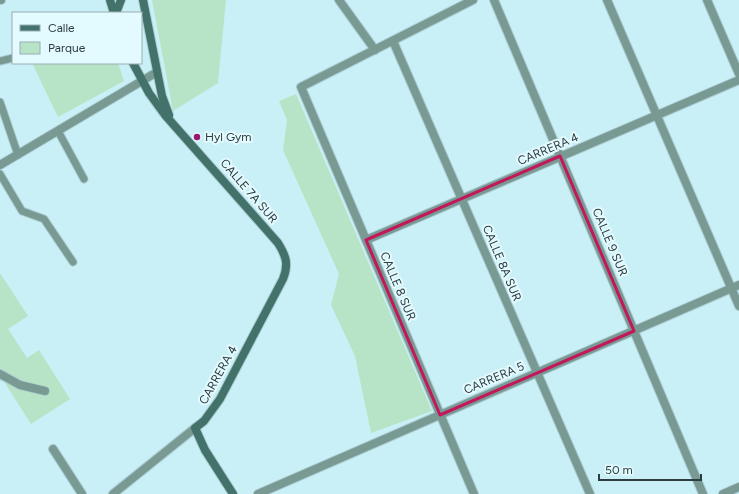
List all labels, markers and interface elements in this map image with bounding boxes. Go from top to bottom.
legend [12,12,142,64]
text: Calle [48,21,75,35]
text: Parque [48,41,86,55]
place label: Hyl Gym [205,130,252,144]
street label: CARRERA 4 [515,130,581,168]
marker: Hyl Gym [192,132,202,142]
street label: CALLE 7A SUR [217,156,281,226]
street label: CALLE 9 SUR [589,206,631,278]
street label: CALLE 8A SUR [480,223,524,303]
street label: CALLE 8 SUR [377,250,419,322]
street label: CARRERA 4 [196,343,240,407]
street label: CARRERA 5 [462,359,526,397]
scale bar [599,456,701,482]
text: 50 m [605,463,633,477]

